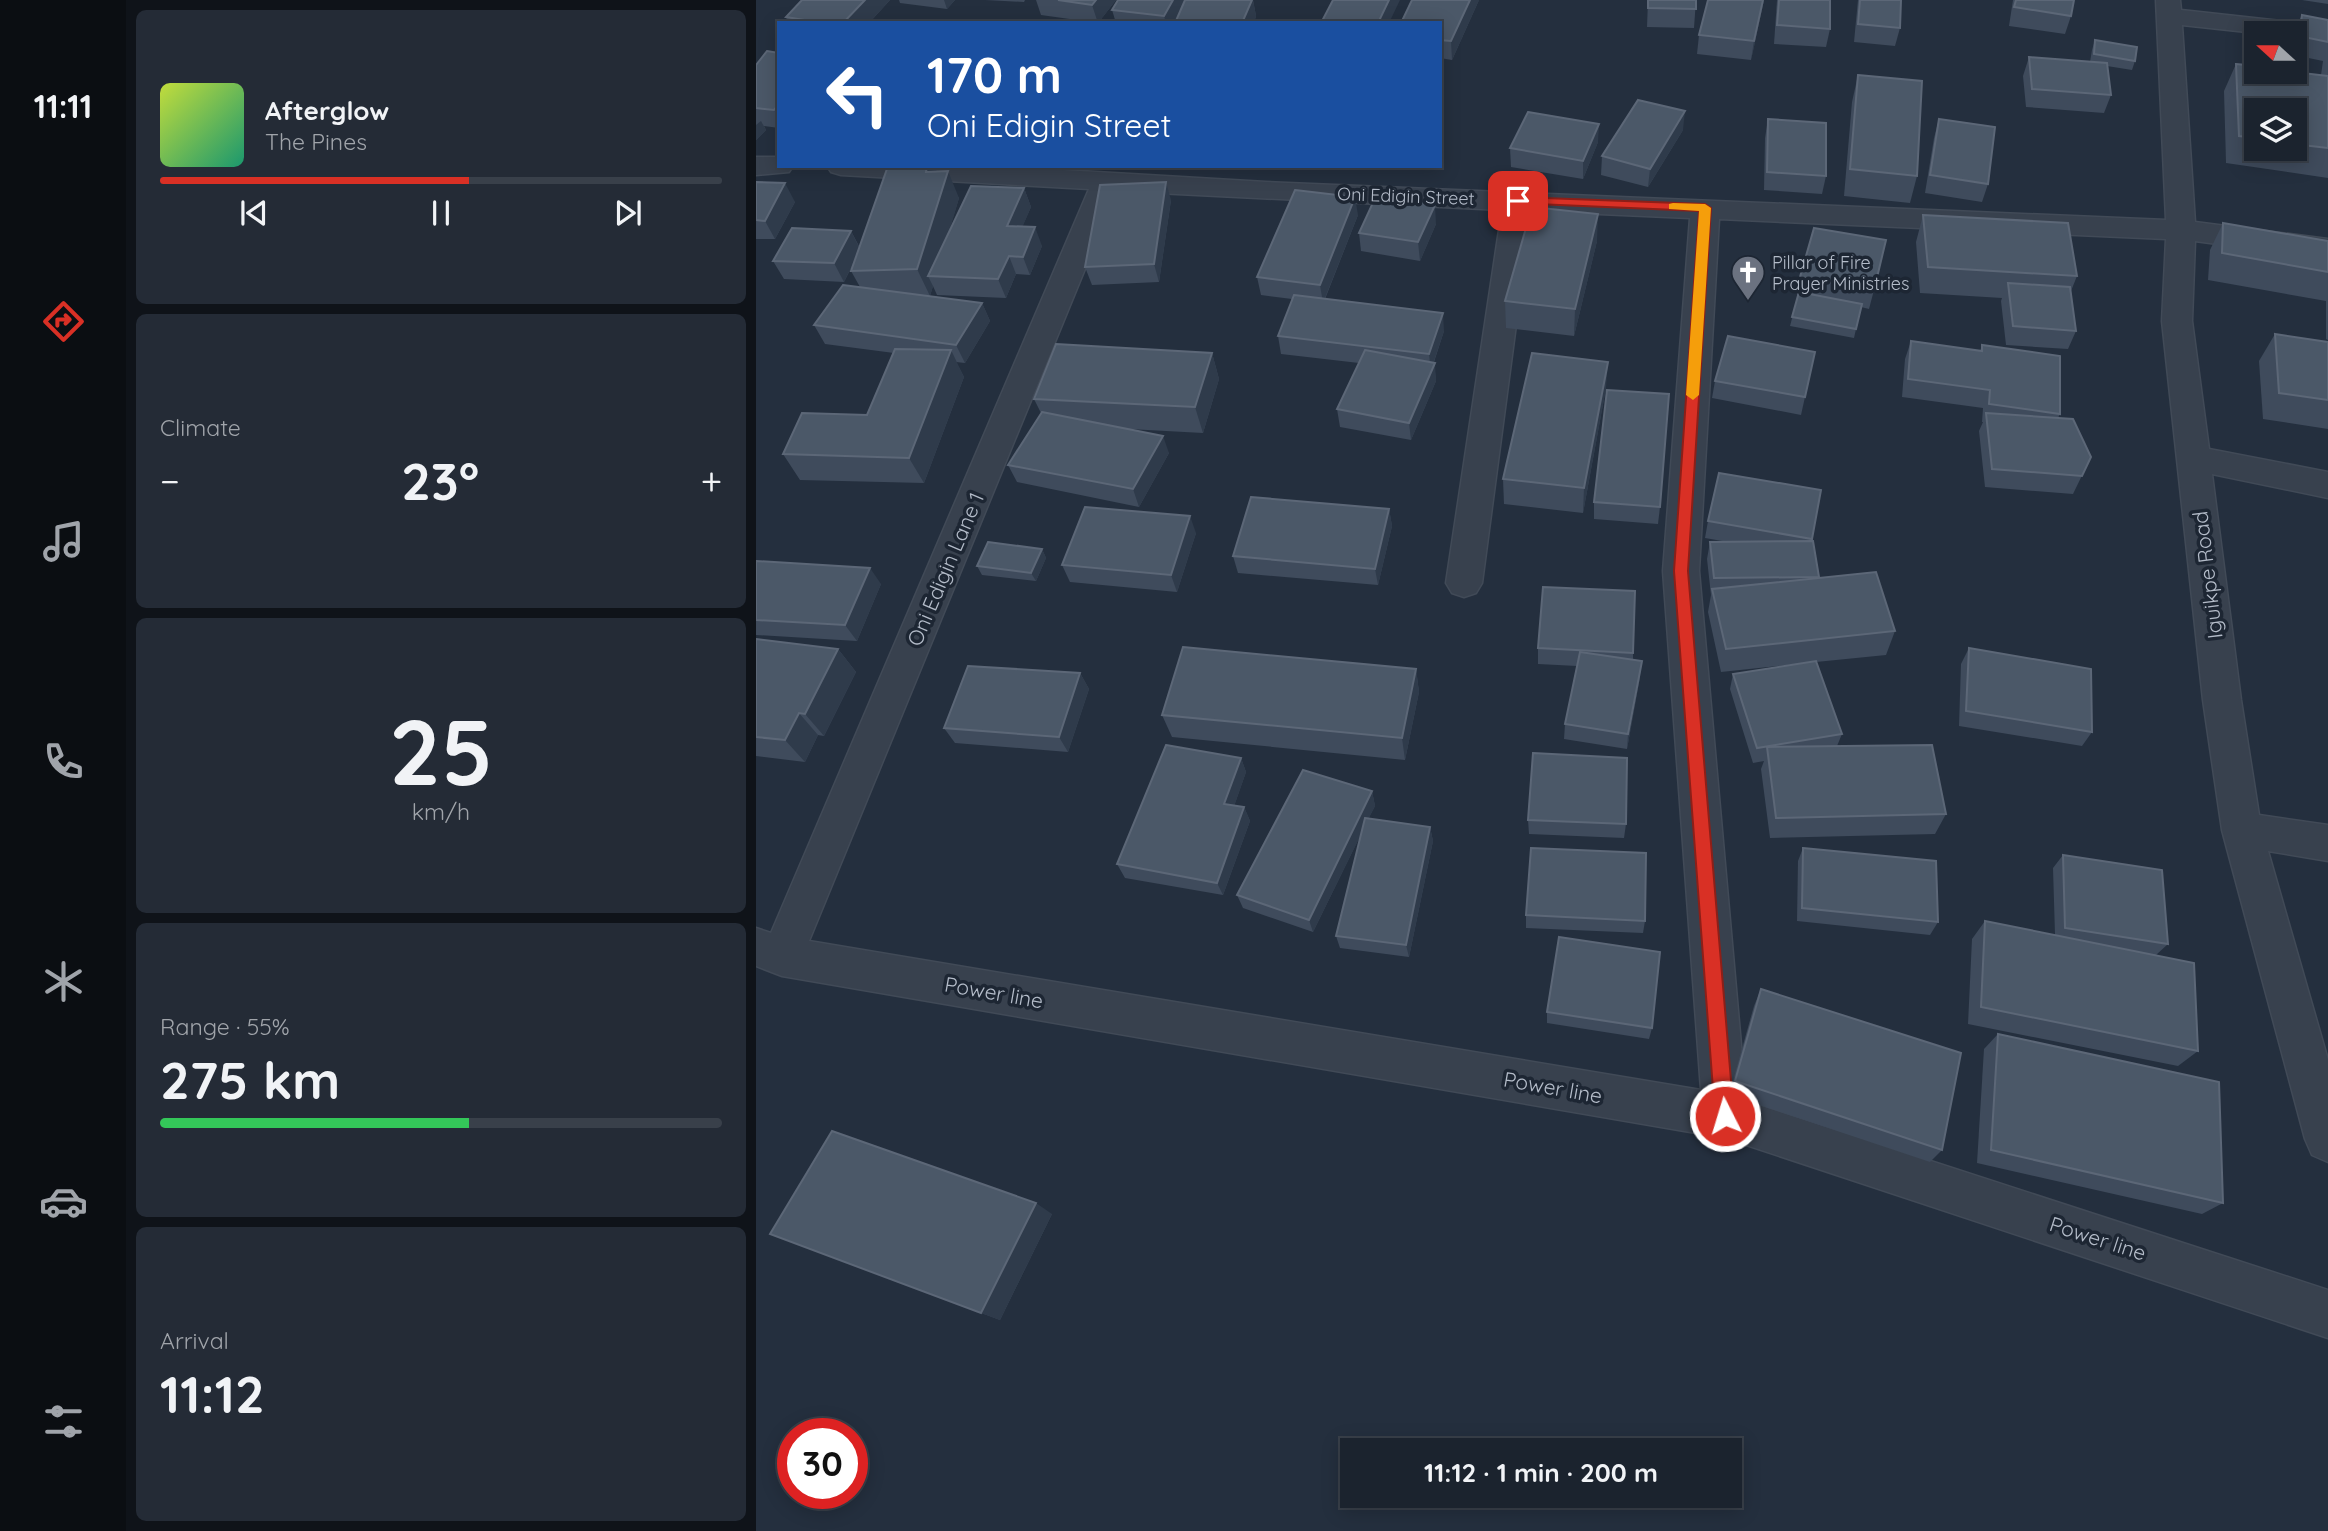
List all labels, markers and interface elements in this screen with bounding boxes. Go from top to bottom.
north arrow [2244,21,2306,84]
map controls [2244,21,2307,161]
text: 170 m [927,44,1062,105]
icon: left [812,49,903,140]
text: 11:11 [34,86,92,126]
text: Afterglow [265,94,389,127]
button: layers [2244,98,2307,161]
text: Oni Edigin Street [927,105,1171,145]
text: The Pines [265,127,367,156]
pin [1488,171,1548,231]
street label: Oni Edigin Street [1337,182,1475,210]
icon: arrive [1499,182,1537,220]
icon: previous [235,194,273,232]
icon: pause [422,194,460,232]
icon: next [609,194,647,232]
place label: Pillar of Fire Prayer Ministries [1772,251,1909,295]
church icon: Pillar of Fire Prayer Ministries [1729,253,1767,302]
icon: directions [39,297,88,346]
text: Climate [160,413,241,442]
text: 23° [401,448,479,513]
text: − [160,457,180,505]
text: + [701,457,722,505]
street label: Oni Edigin Lane 1 [901,488,989,650]
street label: Iguikpe Road [2186,510,2228,640]
icon: music [39,517,88,566]
text: 25 [389,694,493,808]
icon: phone [39,737,88,786]
text: km/h [412,797,470,826]
icon: climate [39,957,88,1006]
street label: Power line [943,971,1045,1013]
text: Range · 55% [160,1012,290,1041]
text: 275 km [160,1047,340,1112]
street label: Power line [1502,1066,1604,1108]
position arrow [1688,1079,1762,1153]
icon: car [39,1177,88,1226]
street label: Power line [2047,1210,2149,1266]
text: Arrival [160,1326,229,1355]
text: 11:12 [160,1361,264,1426]
icon: filters [39,1397,88,1446]
speed limit sign: 30 [777,1418,868,1509]
text: 11:12 · 1 min · 200 m [1424,1456,1658,1489]

